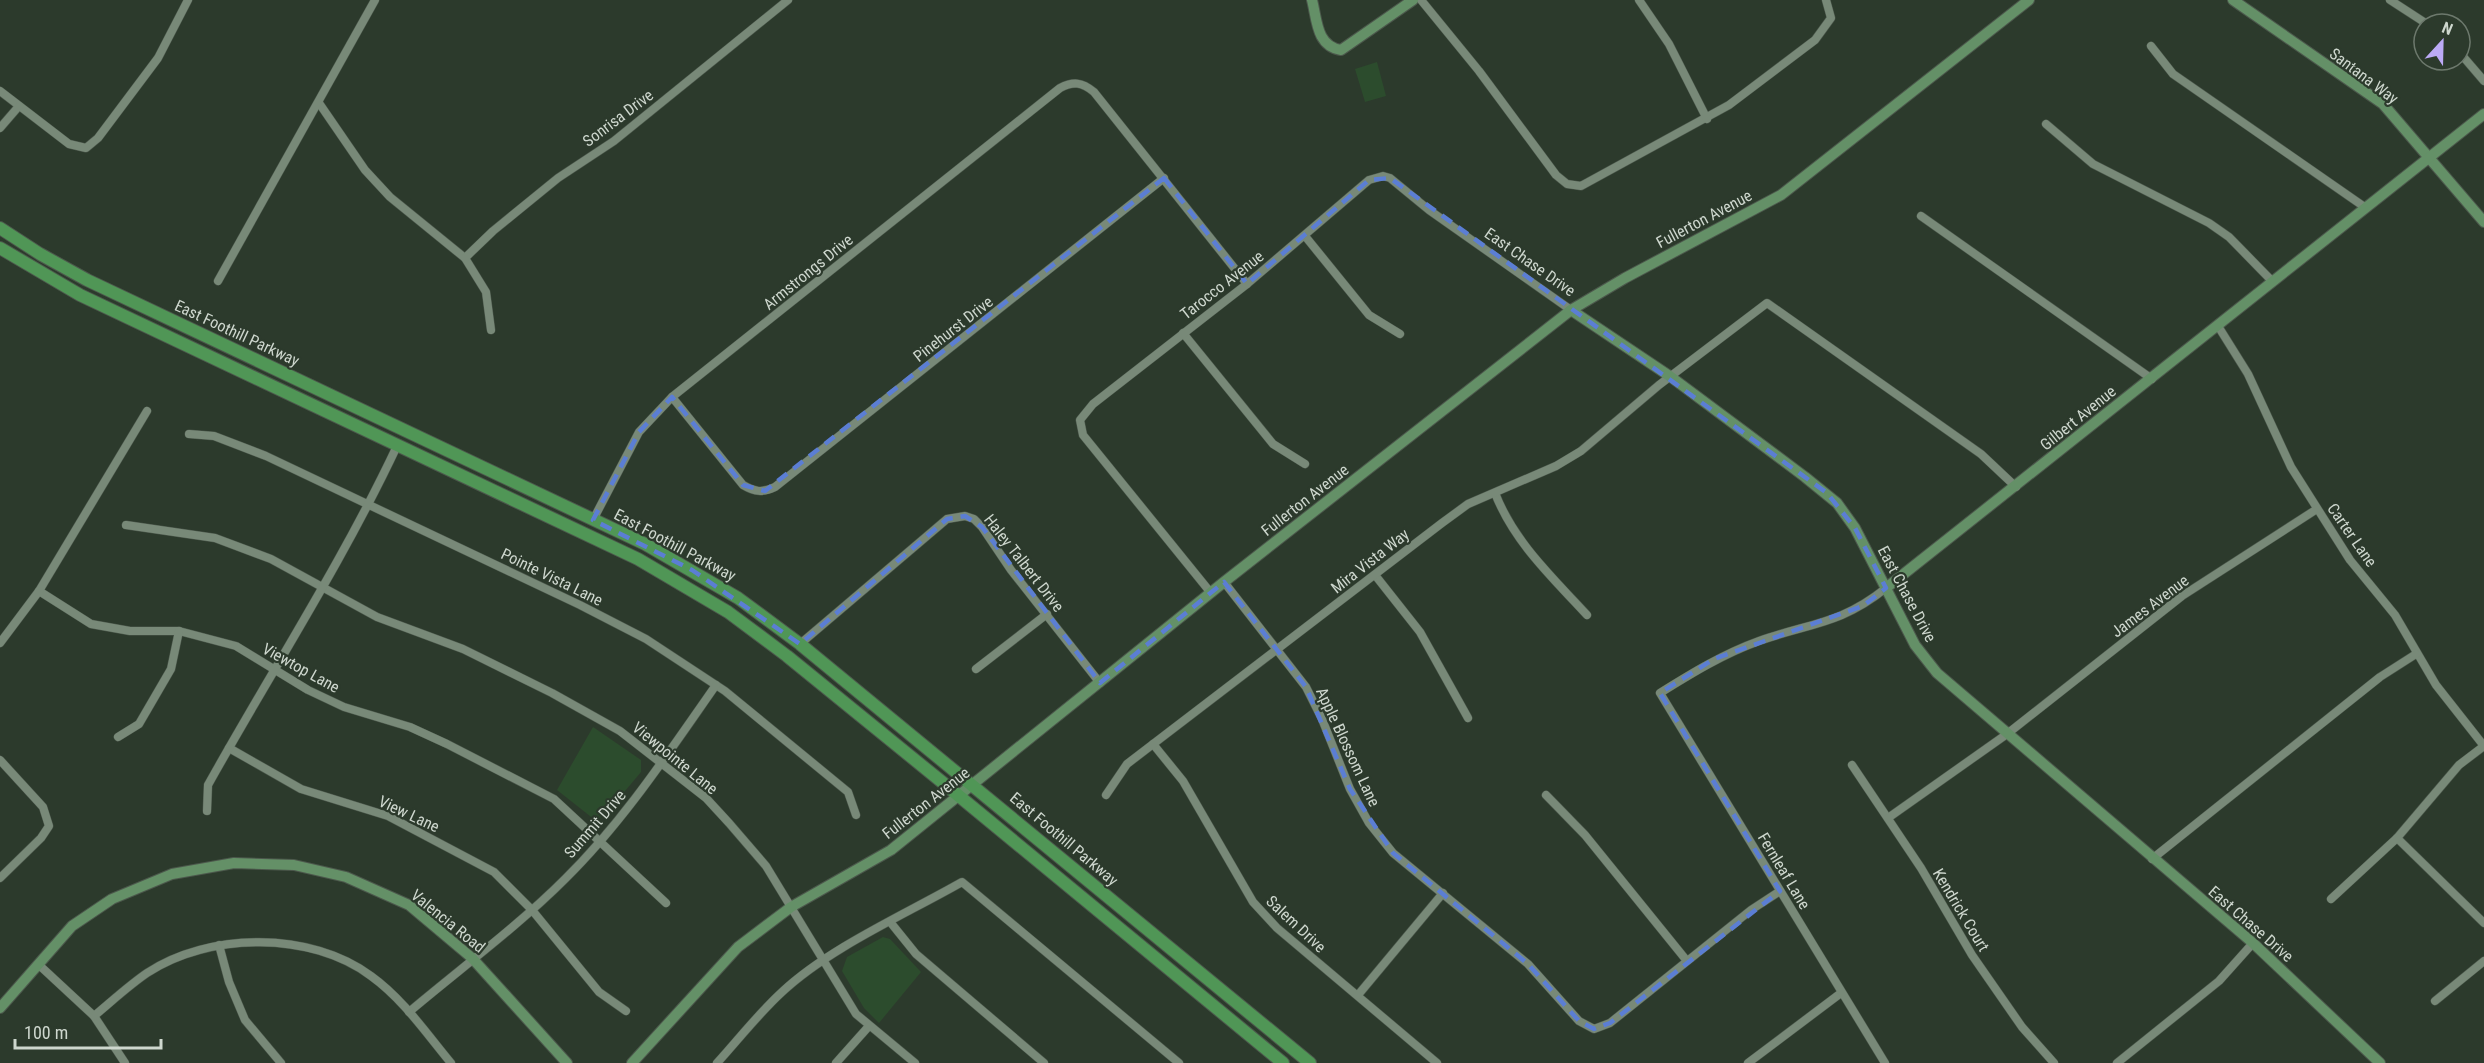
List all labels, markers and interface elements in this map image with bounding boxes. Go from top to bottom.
north arrow [2412,12,2472,72]
text: N [2439,18,2456,39]
street label: Santana Way [2326,44,2402,108]
street label: Sonrisa Drive [579,85,657,151]
street label: Fullerton Avenue [1653,186,1755,252]
street label: East Chase Drive [1481,224,1579,300]
street label: Armstrongs Drive [759,230,857,314]
street label: Tarocco Avenue [1177,247,1267,323]
street label: Pinehurst Drive [909,292,997,366]
street label: East Foothill Parkway [172,296,303,370]
street label: Gilbert Avenue [2036,382,2120,454]
street label: Fullerton Avenue [1258,460,1352,540]
street label: Carter Lane [2323,500,2381,570]
street label: East Foothill Parkway [611,505,739,585]
street label: Haley Talbert Drive [980,510,1068,616]
street label: Mira Vista Way [1327,524,1413,597]
street label: East Chase Drive [1874,543,1940,645]
street label: Pointe Vista Lane [498,544,606,610]
street label: James Avenue [2108,571,2192,641]
street label: Viewtop Lane [259,639,343,697]
street label: Apple Blossom Lane [1312,684,1384,810]
street label: Viewpointe Lane [628,718,722,798]
street label: Fullerton Avenue [879,763,973,843]
street label: Summit Drive [560,786,630,862]
street label: East Foothill Parkway [1006,788,1122,890]
street label: View Lane [376,792,442,836]
street label: Fernleaf Lane [1754,829,1814,913]
street label: Kendrick Court [1929,865,1993,955]
street label: East Chase Drive [2205,882,2297,966]
street label: Valencia Road [407,885,489,957]
street label: Salem Drive [1262,892,1330,956]
scale bar [15,1012,160,1050]
text: 100 m [24,1022,68,1043]

